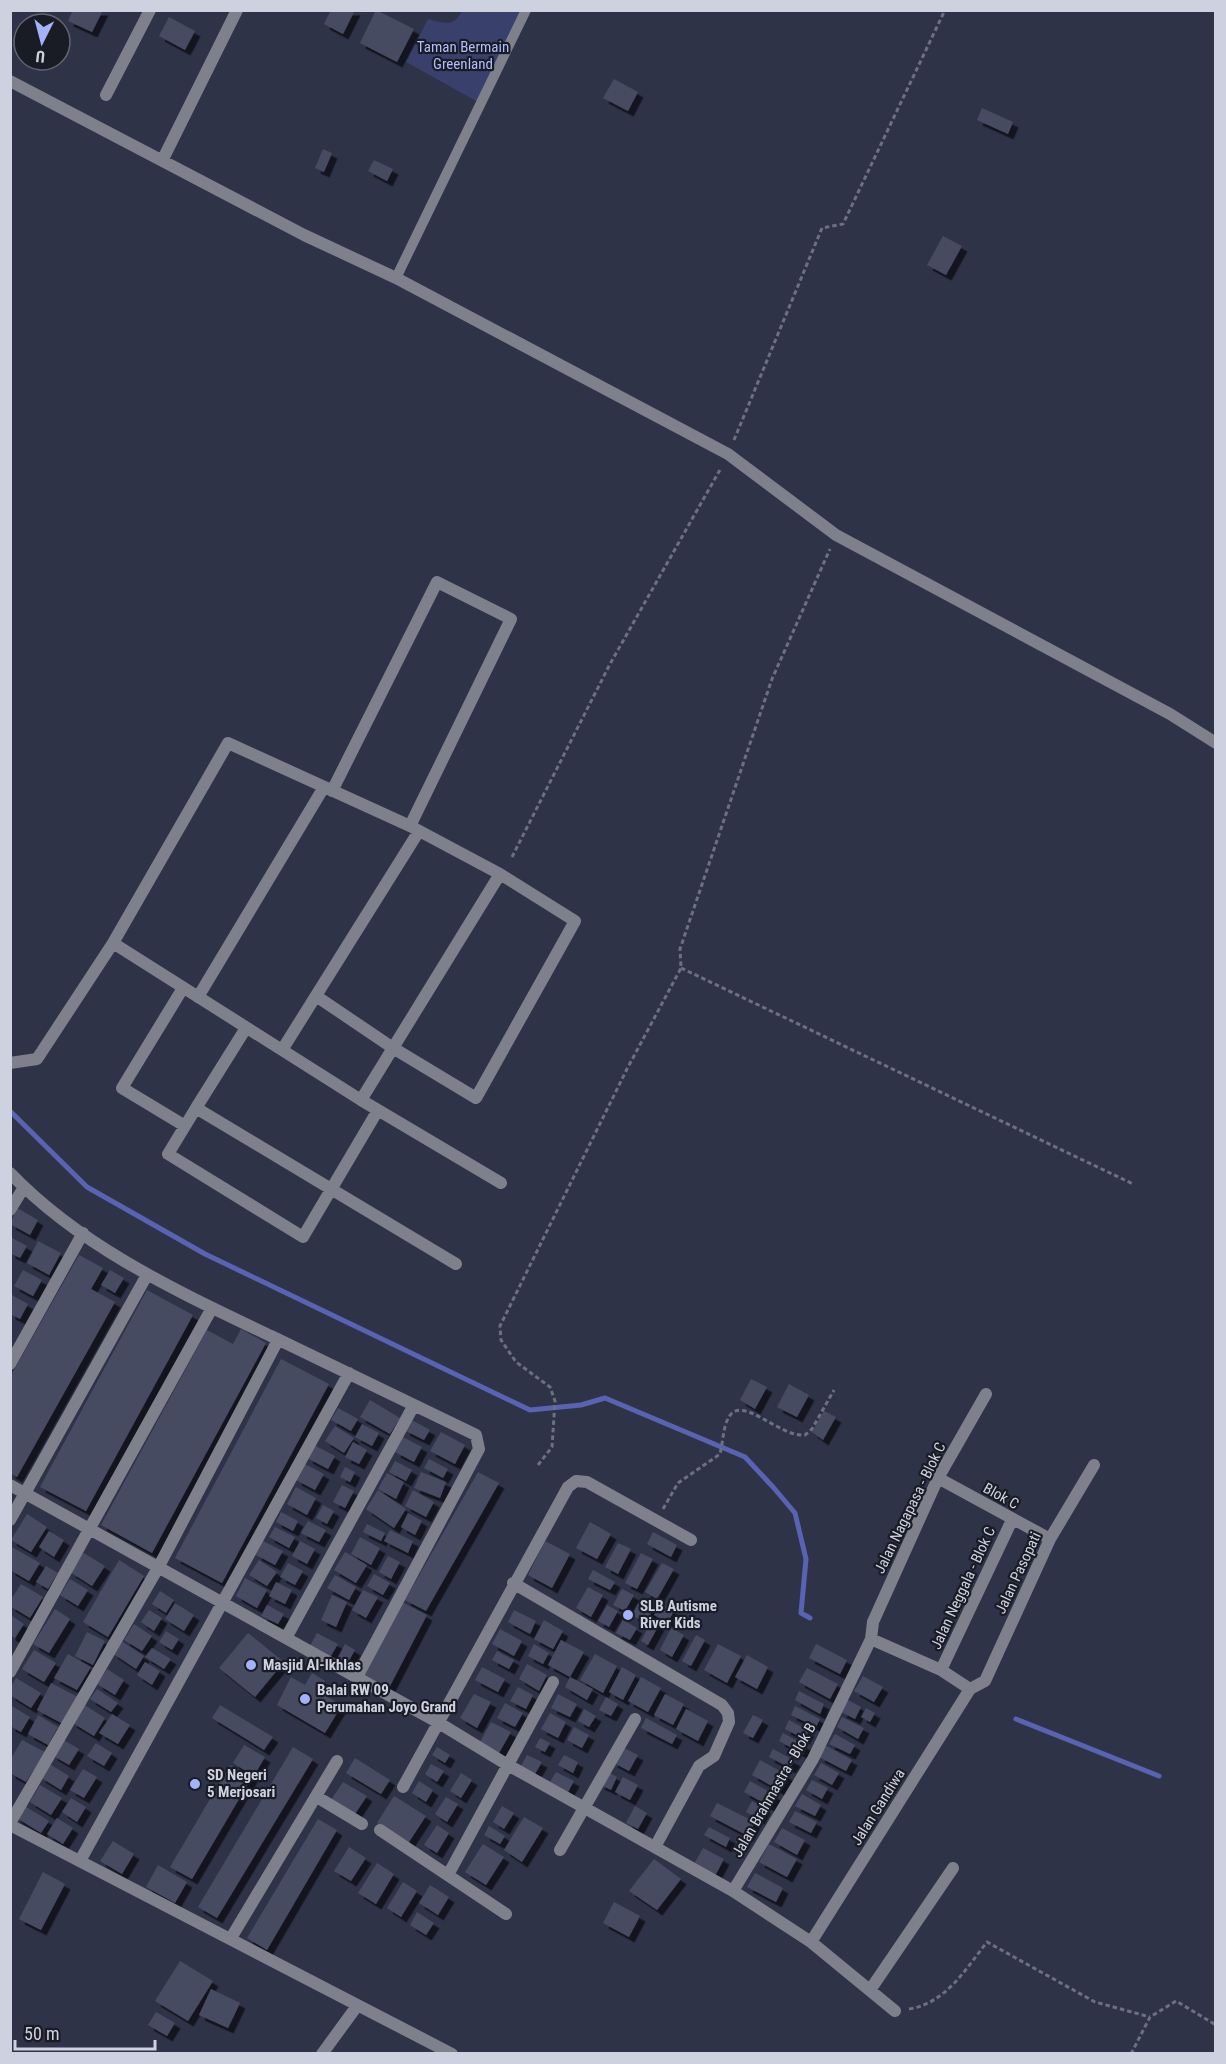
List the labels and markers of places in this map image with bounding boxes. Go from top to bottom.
place label: SLB Autisme River Kids [640,1597,717,1632]
marker: SLB Autisme River Kids [621,1608,635,1622]
place label: Masjid Al-Ikhlas [263,1656,361,1674]
marker: Masjid Al-Ikhlas [244,1658,258,1672]
place label: Balai RW 09 Perumahan Joyo Grand [317,1681,456,1716]
marker: Balai RW 09 Perumahan Joyo Grand [298,1692,312,1706]
place label: SD Negeri 5 Merjosari [207,1766,275,1801]
marker: SD Negeri 5 Merjosari [188,1777,202,1791]

